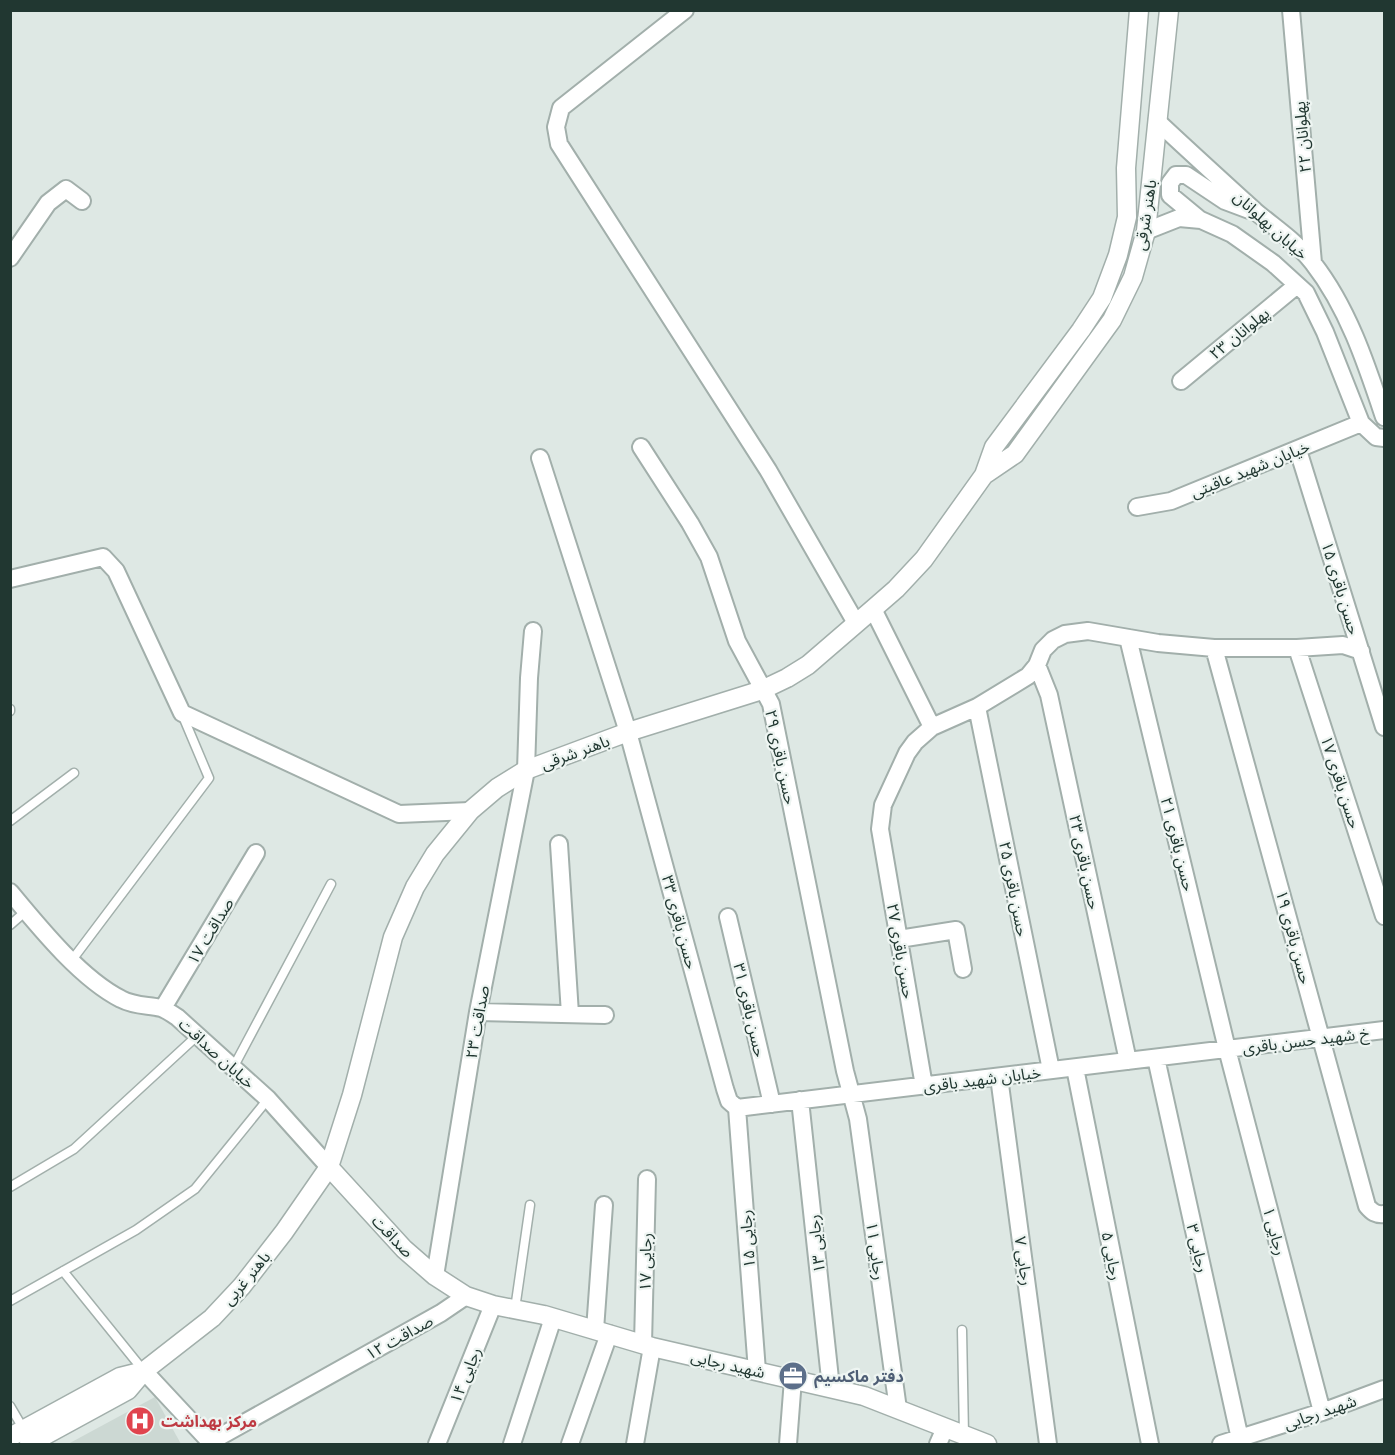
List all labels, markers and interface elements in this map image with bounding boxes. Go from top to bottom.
street label: پهلوانان ۲۲ [1289,100,1316,174]
street label: باهنر شرقی [1130,178,1160,252]
street label: خیابان پهلوانان [1229,186,1312,264]
street label: پهلوانان ۲۳ [1205,303,1274,364]
street label: خیابان شهید عاقبتی [1187,436,1313,502]
street label: حسن باقری ۱۵ [1317,539,1365,637]
street label: حسن باقری ۲۹ [761,708,801,806]
street label: باهنر شرقی [538,730,612,774]
street label: حسن باقری ۱۷ [1317,733,1365,831]
street label: حسن باقری ۲۱ [1157,795,1199,893]
street label: حسن باقری ۲۳ [1065,813,1105,911]
street label: حسن باقری ۲۵ [995,840,1033,938]
street label: حسن باقری ۳۳ [658,873,702,971]
street label: حسن باقری ۱۹ [1272,888,1316,986]
street label: صداقت ۱۷ [182,894,238,968]
street label: حسن باقری ۲۷ [883,902,919,1000]
street label: حسن باقری ۳۱ [729,961,771,1059]
street label: صداقت ۲۳ [461,984,493,1060]
street label: خیابان صداقت [175,1014,259,1092]
street label: خ شهید حسن باقری [1241,1022,1371,1061]
street label: خیابان شهید باقری [922,1062,1042,1096]
street label: رجایی ۱ [1259,1205,1291,1257]
street label: رجایی ۱۵ [735,1209,759,1269]
street label: صداقت [368,1211,418,1261]
street label: رجایی ۱۳ [803,1214,829,1274]
street label: رجایی ۱۱ [862,1221,890,1281]
street label: رجایی ۳ [1183,1222,1213,1274]
street label: رجایی ۵ [1097,1230,1127,1282]
street label: رجایی ۱۷ [634,1233,656,1291]
street label: رجایی ۷ [1011,1235,1037,1287]
street label: باهنر غربی [218,1247,274,1309]
street label: صداقت ۱۲ [362,1310,436,1364]
street label: رجایی ۱۴ [445,1344,485,1406]
street label: شهید رجایی [689,1346,767,1382]
office icon: دفتر ماکسیم [777,1360,809,1392]
place label: دفتر ماکسیم [814,1366,904,1389]
street label: شهید رجایی [1281,1390,1359,1434]
hospital icon: مرکز بهداشت [124,1405,156,1437]
place label: مرکز بهداشت [161,1411,257,1431]

